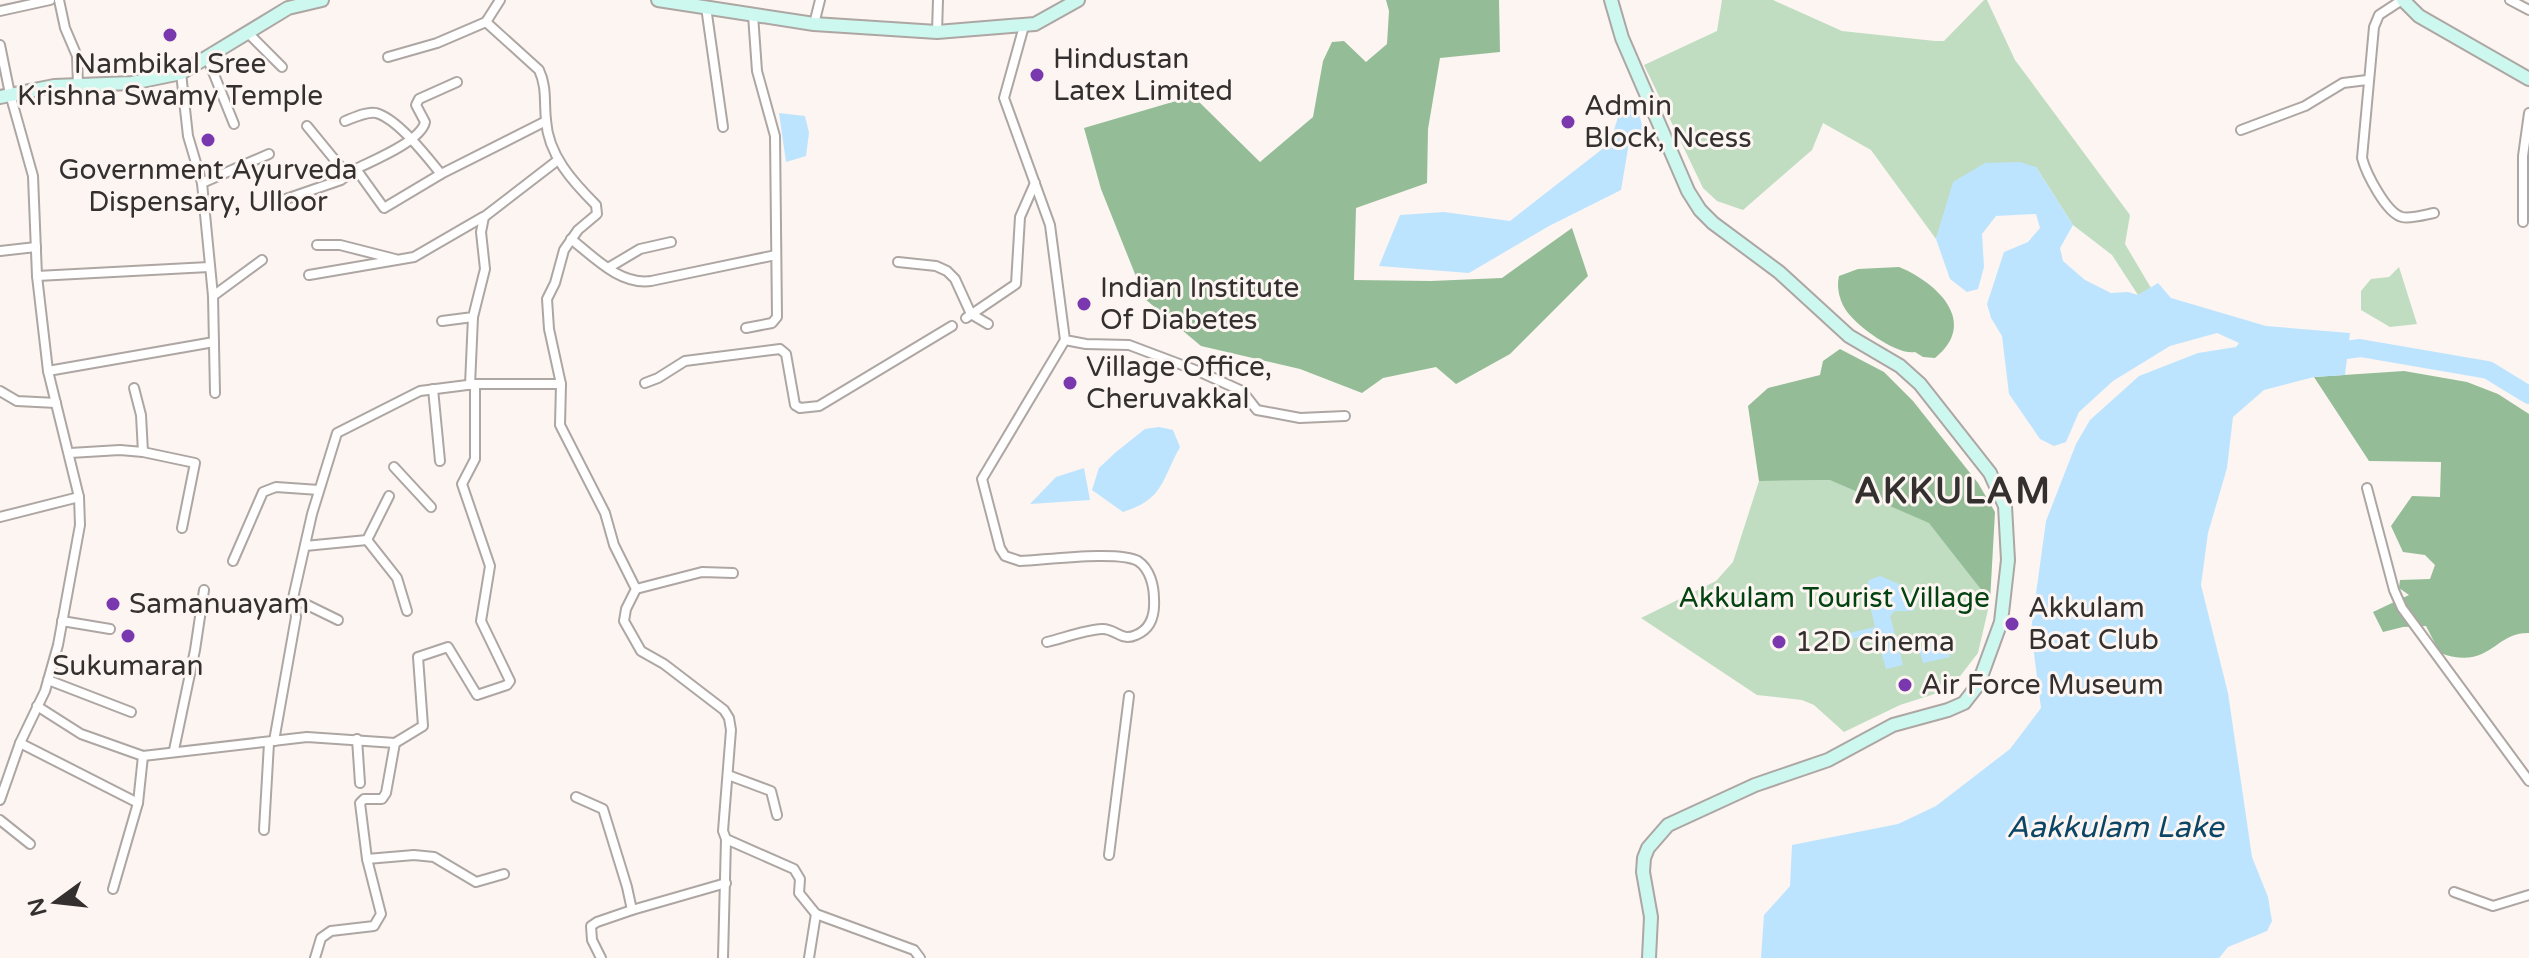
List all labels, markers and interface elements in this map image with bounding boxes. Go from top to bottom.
marker: Nambikal Sree Krishna Swamy Temple [161,26,179,44]
place label: Hindustan Latex Limited [1053,42,1233,108]
place label: Nambikal Sree Krishna Swamy Temple [17,47,323,113]
marker: Hindustan Latex Limited [1028,66,1046,84]
place label: Admin Block, Ncess [1584,89,1752,155]
marker: Admin Block, Ncess [1559,113,1577,131]
marker: Government Ayurveda Dispensary, Ulloor [199,131,217,149]
place label: Government Ayurveda Dispensary, Ulloor [58,153,358,219]
place label: Indian Institute Of Diabetes [1100,271,1299,337]
marker: Indian Institute Of Diabetes [1075,295,1093,313]
place label: Village Office, Cheruvakkal [1086,350,1272,416]
marker: Village Office, Cheruvakkal [1061,374,1079,392]
district label: AKKULAM [1854,470,2052,513]
park label: Akkulam Tourist Village [1678,581,1990,615]
place label: Samanuayam [129,587,309,621]
place label: Akkulam Boat Club [2028,591,2159,657]
marker: Samanuayam [104,595,122,613]
marker: Akkulam Boat Club [2003,615,2021,633]
place label: 12D cinema [1795,625,1955,659]
marker: Sukumaran [119,627,137,645]
marker: 12D cinema [1770,633,1788,651]
place label: Sukumaran [52,649,204,683]
place label: Air Force Museum [1921,668,2164,702]
marker: Air Force Museum [1896,676,1914,694]
water label: Aakkulam Lake [2006,809,2226,846]
north arrow [16,862,96,942]
text: N [23,895,52,919]

